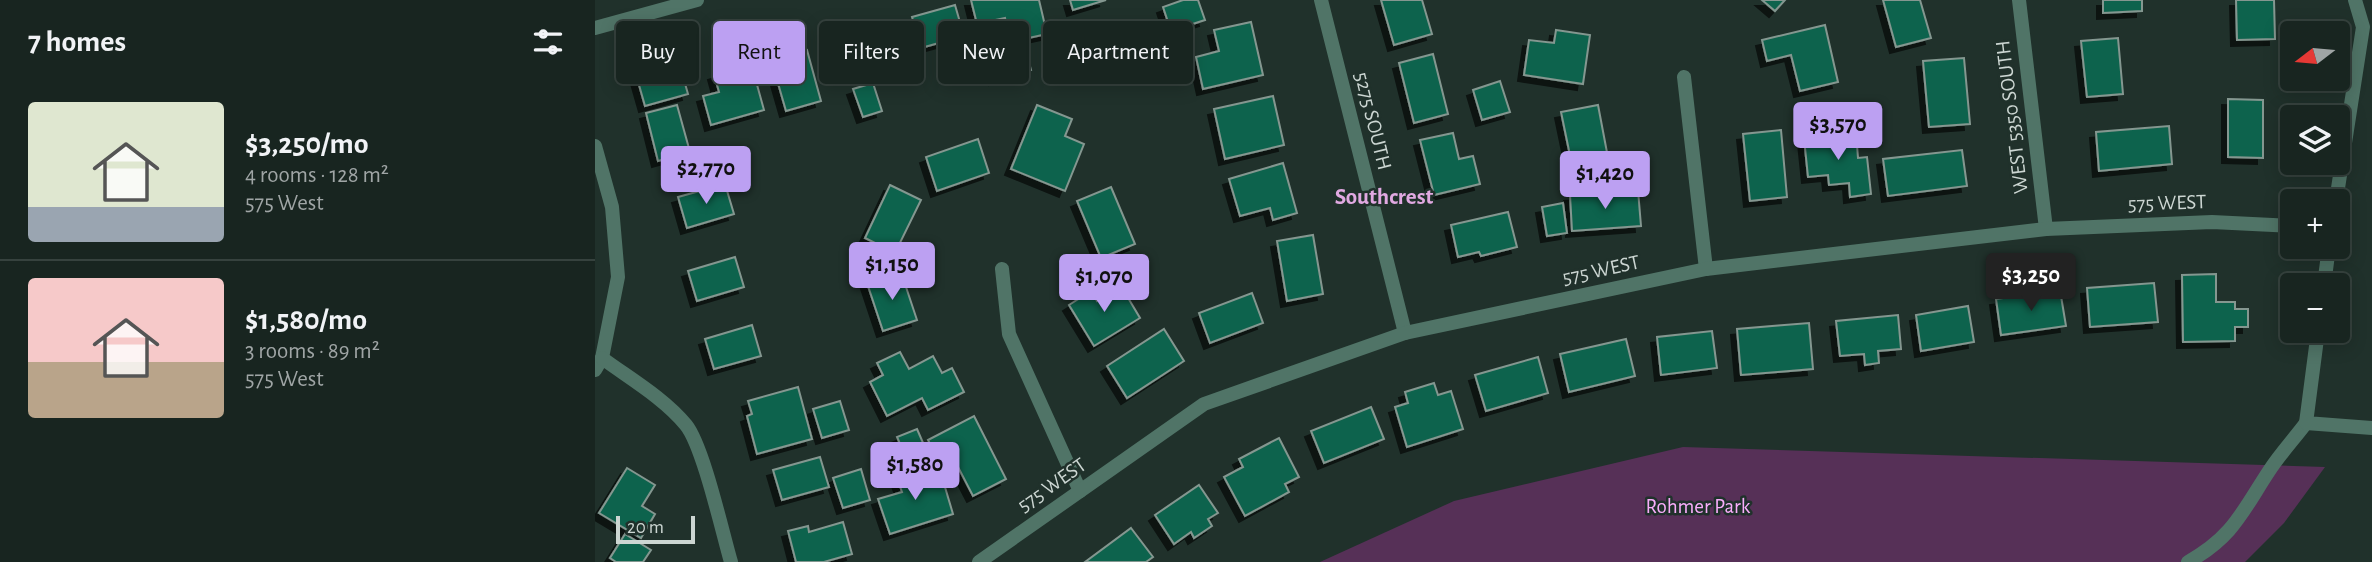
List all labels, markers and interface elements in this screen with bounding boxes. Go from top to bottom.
chip: Buy [616,21,699,84]
chip: Rent [713,21,805,84]
chip: Filters [819,21,924,84]
chip: New [938,21,1029,84]
chip: Apartment [1043,21,1193,84]
north arrow [2280,21,2350,91]
map controls [2280,21,2350,343]
icon: filters [529,23,567,61]
text: 7 homes [28,27,126,57]
street label: WEST 5350 SOUTH [1992,39,2032,195]
street label: 5275 SOUTH [1351,70,1395,172]
pin: $3,570 [1781,102,1895,162]
button: layers [2280,105,2350,175]
text: $3,570 [1809,113,1867,136]
text: $3,250/mo [245,129,369,159]
icon: home [84,130,168,214]
pin: $2,770 [649,146,763,206]
pin: $1,420 [1548,152,1662,211]
text: $2,770 [677,157,735,180]
text: $1,420 [1576,162,1634,185]
text: 4 rooms · 128 m² [245,164,389,187]
district label: Southcrest [1335,186,1434,209]
button: + [2280,189,2350,259]
street label: 575 WEST [2127,191,2207,215]
text: 575 West [245,192,324,215]
pin: $1,150 [835,243,949,302]
street label: 575 WEST [1560,252,1642,288]
text: $1,150 [865,253,919,276]
pin: $1,070 [1047,254,1161,314]
pin: $3,250 [1974,254,2088,313]
text: $3,250 [2002,264,2060,287]
text: $1,070 [1075,265,1133,288]
button: − [2280,273,2350,343]
text: $1,580/mo [245,305,367,335]
icon: home [84,306,168,390]
text: 3 rooms · 89 m² [245,340,380,363]
text: 575 West [245,368,324,391]
pin: $1,580 [858,442,972,502]
text: $1,580 [886,453,944,476]
street label: 575 WEST [1014,454,1090,516]
park label: Rohmer Park [1646,496,1751,517]
scale bar [616,513,695,545]
text: 20 m [627,518,664,537]

